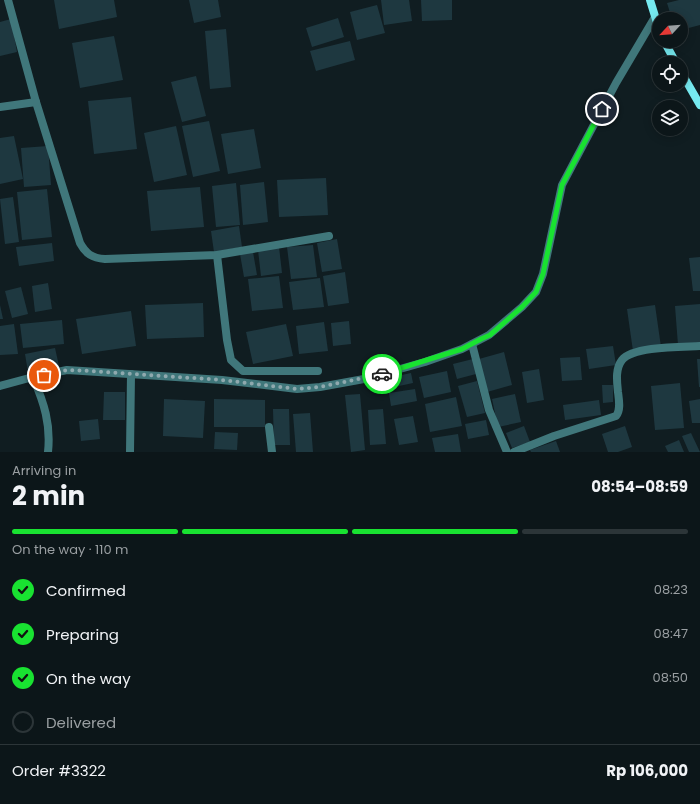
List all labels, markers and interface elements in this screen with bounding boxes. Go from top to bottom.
north arrow [652,12,688,48]
map controls [652,12,688,136]
button: locate [652,56,688,92]
pin [585,92,619,126]
icon: home [591,98,613,120]
button: layers [652,100,688,136]
courier [362,354,402,394]
pin [27,358,61,392]
icon: car [371,363,393,385]
icon: bag [33,364,55,386]
text: Arriving in [12,461,76,480]
text: 08:54–08:59 [591,476,688,497]
text: 2 min [12,478,85,514]
text: On the way · 110 m [12,540,128,559]
icon: check [12,579,34,601]
text: Confirmed [46,580,126,601]
text: 08:23 [654,580,688,599]
icon: check [12,623,34,645]
text: Preparing [46,624,119,645]
text: 08:47 [654,624,688,643]
icon: check [12,667,34,689]
text: On the way [46,668,131,689]
text: 08:50 [653,668,688,687]
text: Delivered [46,712,116,733]
text: Order #3322 [12,760,106,781]
text: Rp 106,000 [606,760,688,781]

